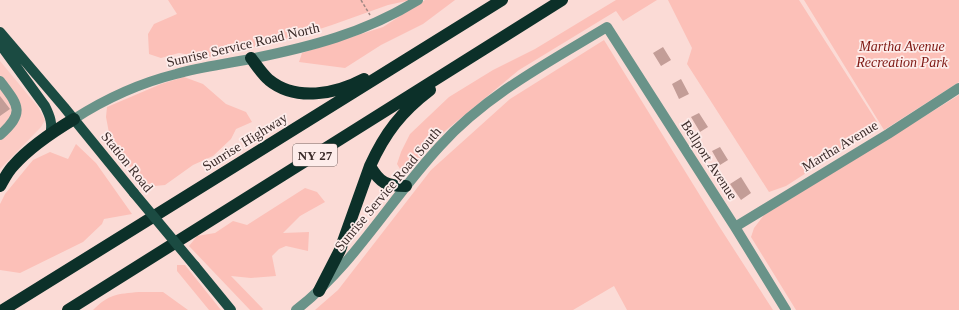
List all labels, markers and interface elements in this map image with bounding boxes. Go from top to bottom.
street label: Sunrise Service Road North [165,20,321,70]
park label: Martha Avenue Recreation Park [855,39,949,70]
street label: Sunrise Highway [200,110,290,174]
street label: Bellport Avenue [678,118,740,202]
street label: Martha Avenue [799,118,881,174]
street label: Sunrise Service Road South [332,124,444,254]
street label: Station Road [98,129,156,195]
road number: NY 27 [293,144,337,166]

